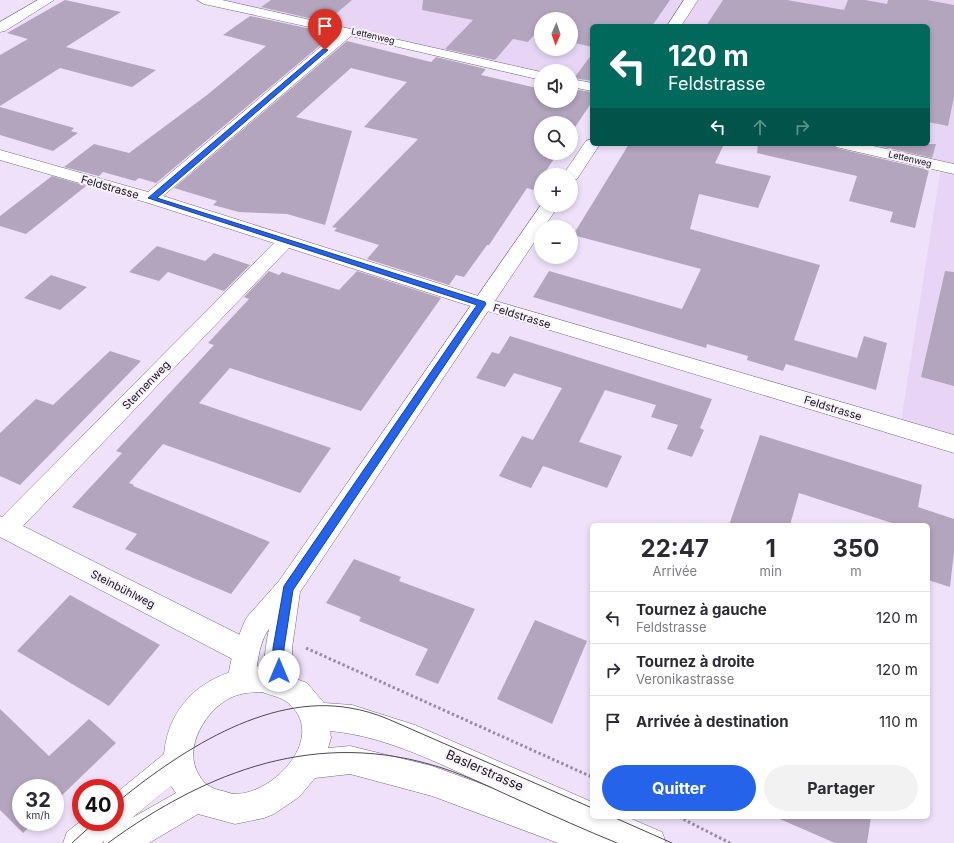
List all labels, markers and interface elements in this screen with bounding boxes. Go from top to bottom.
pin [308,9,342,50]
north arrow [534,12,578,56]
map controls [534,12,578,264]
icon: arrive [314,15,336,37]
street label: Lettenweg [350,25,396,46]
text: 120 m [668,39,749,73]
icon: left [602,40,654,92]
button: sound [534,64,578,108]
text: Feldstrasse [668,73,766,94]
button: search [534,116,578,160]
icon: left [707,116,729,138]
icon: ahead [749,116,771,138]
icon: right [791,116,813,138]
street label: Lettenweg [887,148,933,169]
button: + [534,168,578,212]
street label: Feldstrasse [79,172,141,202]
button: − [534,220,578,264]
street label: Feldstrasse [491,301,553,331]
street label: Sternenweg [119,358,173,412]
street label: Feldstrasse [802,393,864,423]
text: 22:47 [641,534,709,563]
text: 1 [766,534,776,563]
text: 350 [832,534,879,563]
text: Arrivée [653,563,697,579]
text: min [760,563,782,579]
text: m [850,563,862,579]
street label: Steinbühlweg [88,567,158,611]
text: Tournez à gauche [636,600,767,619]
icon: left [602,607,624,629]
text: 120 m [876,608,918,627]
text: Feldstrasse [636,619,706,635]
position arrow [258,650,300,692]
text: Tournez à droite [636,652,755,671]
icon: right [602,659,624,681]
text: 120 m [876,660,918,679]
text: Veronikastrasse [636,671,734,687]
icon: arrive [602,711,624,733]
text: Arrivée à destination [636,712,789,731]
text: 110 m [879,712,918,731]
street label: Baslerstrasse [444,746,526,794]
button: Quitter [602,765,756,811]
button: Partager [764,765,918,811]
speed limit sign: 40 [72,779,124,831]
text: 32 [25,788,51,812]
text: km/h [26,809,50,821]

